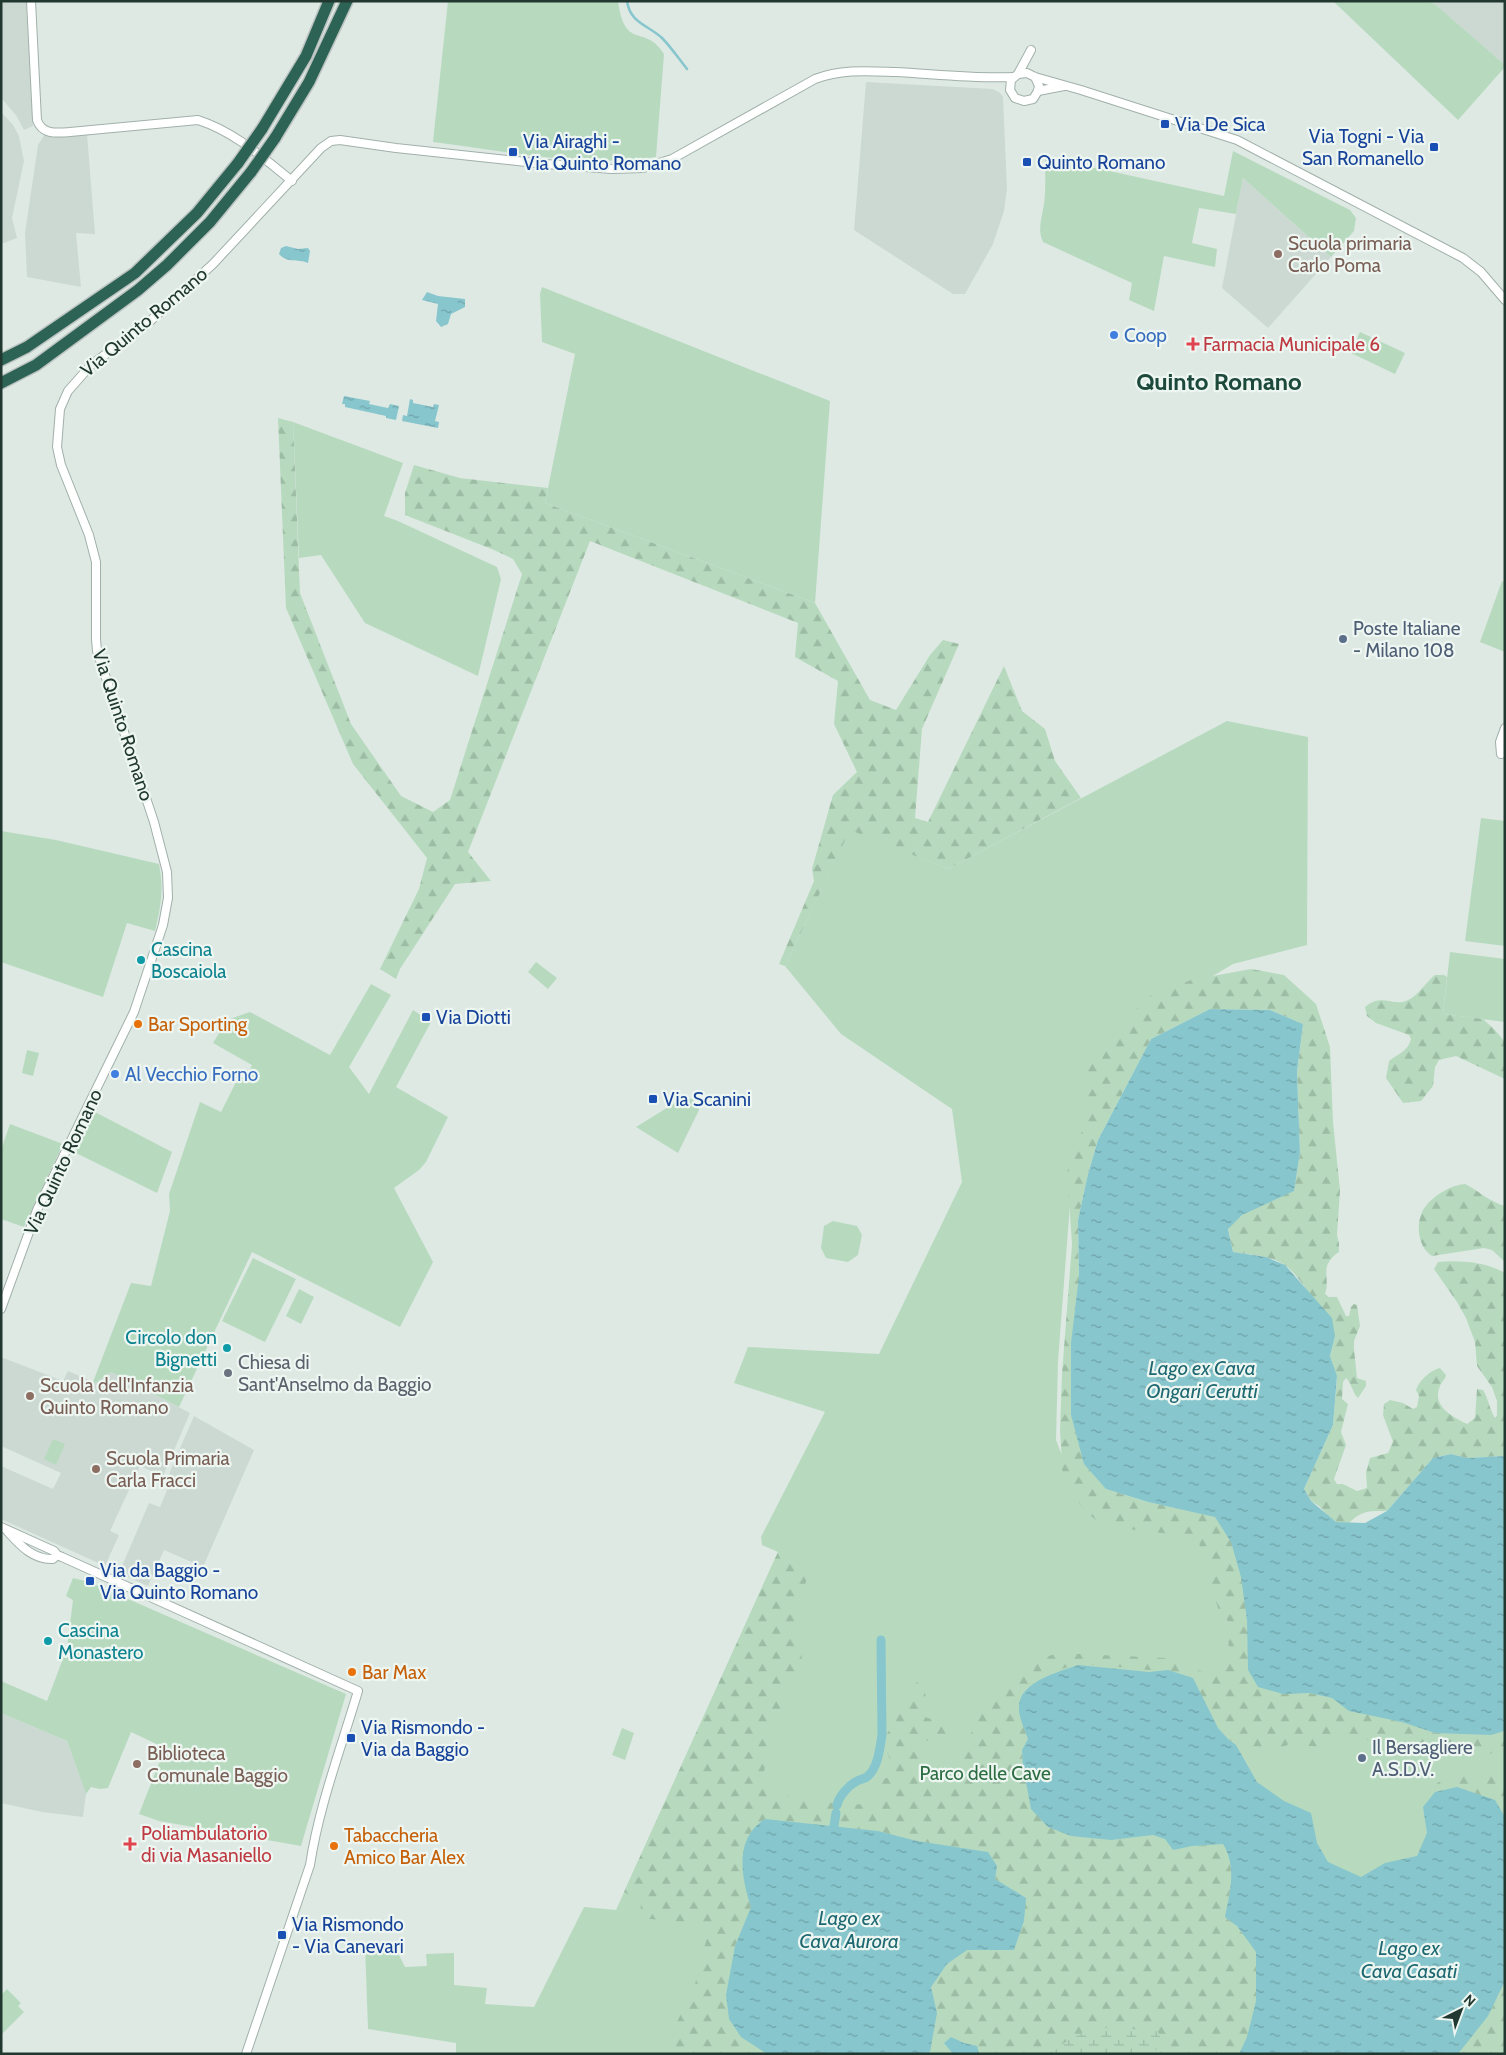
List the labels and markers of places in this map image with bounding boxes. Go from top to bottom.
place label: Via De Sica [1175,113,1265,136]
marker: Via De Sica [1159,118,1171,130]
place label: Via Togni - Via San Romanello [1302,125,1424,170]
place label: Via Airaghi - Via Quinto Romano [523,130,681,175]
marker: Via Togni - Via San Romanello [1428,141,1440,153]
marker: Via Airaghi - Via Quinto Romano [507,146,519,158]
place label: Quinto Romano [1037,151,1165,174]
marker: Quinto Romano [1021,156,1033,168]
place label: Scuola primaria Carlo Poma [1288,232,1412,277]
marker: Scuola primaria Carlo Poma [1272,248,1284,260]
place label: Coop [1124,324,1167,347]
marker: Coop [1108,329,1120,341]
place label: Farmacia Municipale 6 [1203,333,1380,356]
marker: Farmacia Municipale 6 [1187,338,1199,350]
place label: Poste Italiane - Milano 108 [1353,617,1461,662]
marker: Poste Italiane - Milano 108 [1337,633,1349,645]
place label: Cascina Boscaiola [151,938,227,983]
marker: Cascina Boscaiola [135,954,147,966]
place label: Via Diotti [436,1006,511,1029]
marker: Via Diotti [420,1011,432,1023]
place label: Bar Sporting [148,1013,248,1036]
marker: Bar Sporting [132,1018,144,1030]
place label: Al Vecchio Forno [125,1063,258,1086]
marker: Al Vecchio Forno [109,1068,121,1080]
place label: Via Scanini [663,1088,751,1111]
marker: Via Scanini [647,1093,659,1105]
place label: Circolo don Bignetti [125,1326,217,1371]
marker: Circolo don Bignetti [221,1342,233,1354]
place label: Chiesa di Sant'Anselmo da Baggio [238,1351,432,1396]
marker: Chiesa di Sant'Anselmo da Baggio [222,1367,234,1379]
place label: Scuola dell'Infanzia Quinto Romano [40,1374,194,1419]
marker: Scuola dell'Infanzia Quinto Romano [24,1390,36,1402]
place label: Scuola Primaria Carla Fracci [106,1447,230,1492]
marker: Scuola Primaria Carla Fracci [90,1463,102,1475]
place label: Via da Baggio - Via Quinto Romano [100,1559,258,1604]
marker: Via da Baggio - Via Quinto Romano [84,1575,96,1587]
place label: Cascina Monastero [58,1619,144,1664]
marker: Cascina Monastero [42,1635,54,1647]
place label: Bar Max [362,1661,426,1684]
marker: Bar Max [346,1666,358,1678]
place label: Via Rismondo - Via da Baggio [361,1716,485,1761]
marker: Via Rismondo - Via da Baggio [345,1732,357,1744]
place label: Il Bersagliere A.S.D.V. [1372,1736,1473,1781]
place label: Biblioteca Comunale Baggio [147,1742,288,1787]
marker: Il Bersagliere A.S.D.V. [1356,1752,1368,1764]
marker: Biblioteca Comunale Baggio [131,1758,143,1770]
place label: Poliambulatorio di via Masaniello [141,1822,272,1867]
place label: Tabaccheria Amico Bar Alex [344,1824,465,1869]
marker: Poliambulatorio di via Masaniello [123,1837,137,1851]
marker: Tabaccheria Amico Bar Alex [328,1840,340,1852]
place label: Via Rismondo - Via Canevari [292,1913,404,1958]
marker: Via Rismondo - Via Canevari [276,1929,288,1941]

